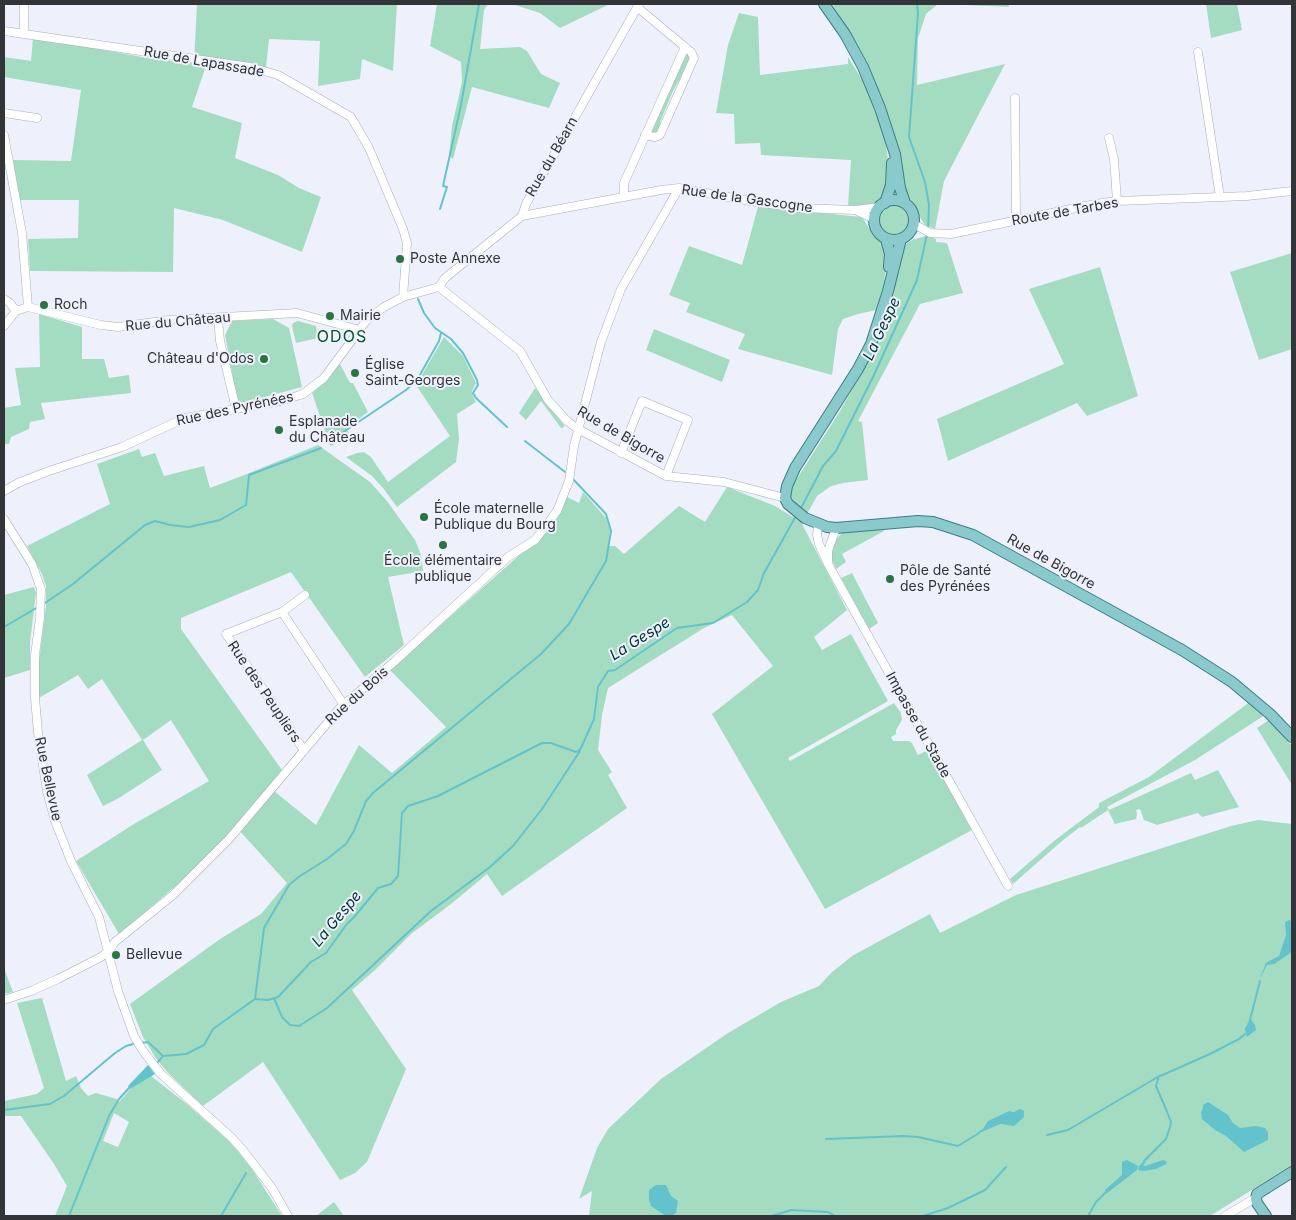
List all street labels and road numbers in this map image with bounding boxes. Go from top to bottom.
street label: Rue de Lapassade [143,43,265,81]
street label: Rue du Béarn [522,114,582,200]
street label: Rue de la Gascogne [680,181,814,217]
street label: Route de Tarbes [1010,194,1120,230]
street label: Rue du Château [125,309,231,335]
street label: Rue des Pyrénées [175,388,295,430]
street label: Rue de Bigorre [574,403,668,467]
street label: Rue de Bigorre [1004,531,1098,593]
street label: Rue des Peupliers [224,638,304,746]
street label: Rue du Bois [322,663,392,729]
street label: Impasse du Stade [882,669,954,781]
street label: Rue Bellevue [31,735,65,823]

